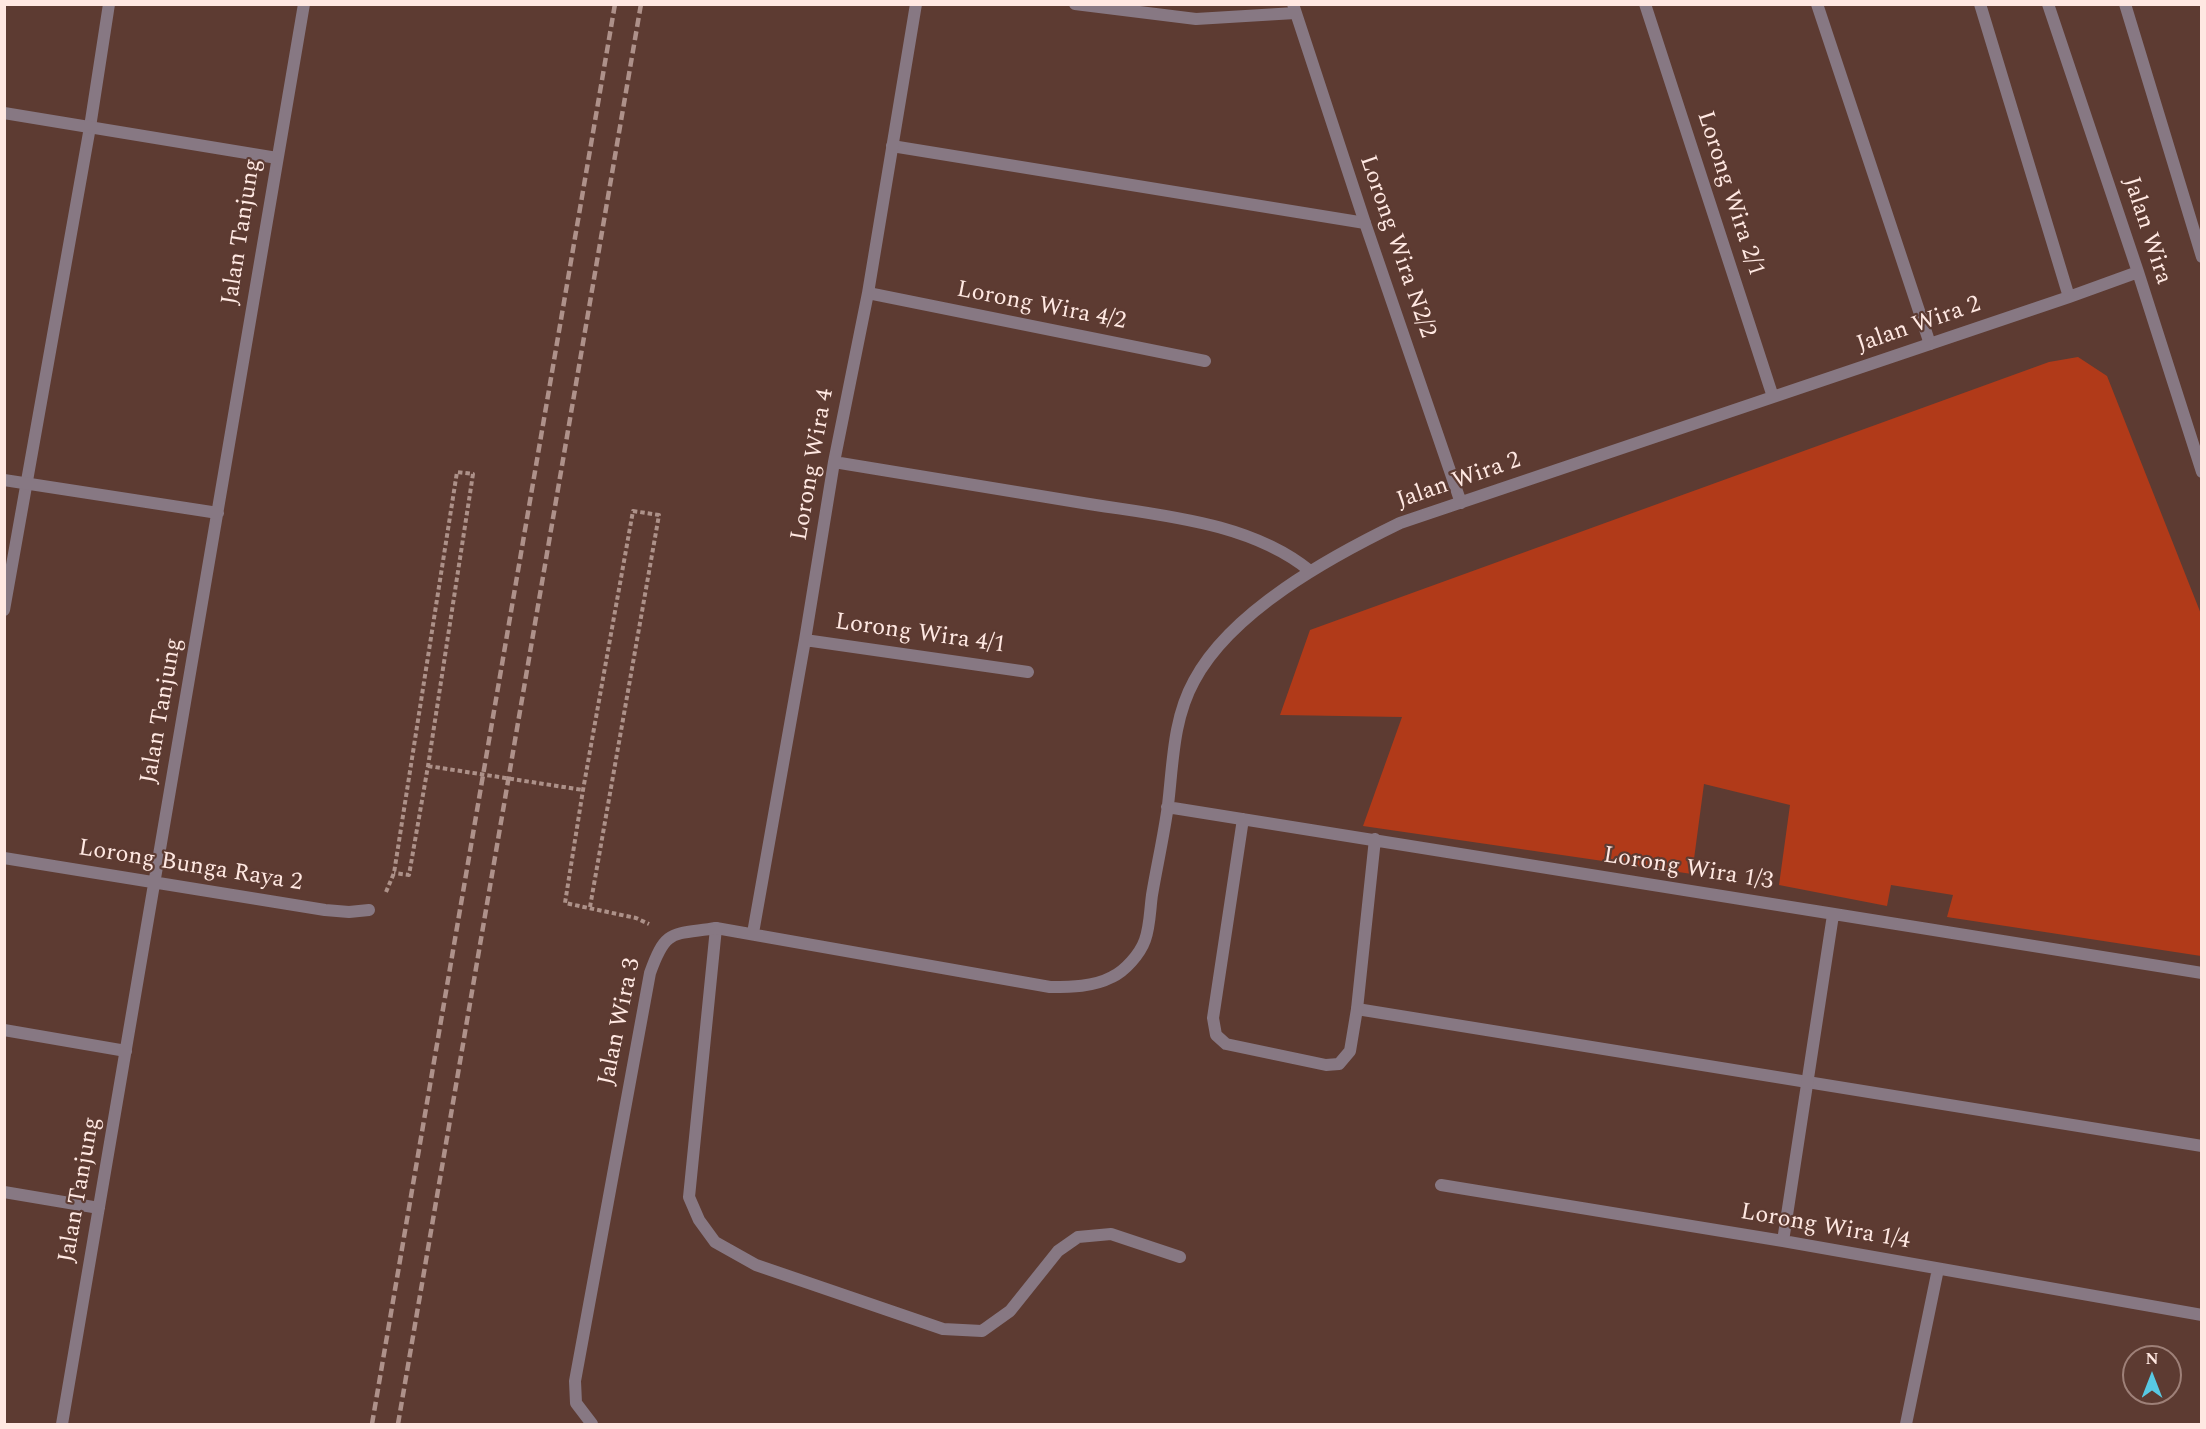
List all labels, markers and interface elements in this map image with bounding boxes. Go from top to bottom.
street label: Lorong Wira 2/1 [1689,108,1769,280]
street label: Lorong Wira N2/2 [1351,152,1441,342]
street label: Jalan Tanjung [217,157,269,307]
street label: Jalan Wira [2115,174,2177,288]
street label: Lorong Wira 4/2 [954,276,1128,338]
street label: Jalan Wira 2 [1853,291,1985,361]
street label: Lorong Wira 4 [786,387,842,543]
street label: Jalan Wira 2 [1393,447,1525,517]
street label: Lorong Wira 4/1 [833,609,1007,661]
street label: Jalan Tanjung [136,636,190,786]
street label: Lorong Bunga Raya 2 [76,835,304,899]
street label: Lorong Wira 1/3 [1601,842,1775,898]
street label: Jalan Wira 3 [593,956,649,1088]
street label: Jalan Tanjung [54,1115,108,1265]
street label: Lorong Wira 1/4 [1738,1199,1912,1257]
north arrow [2122,1345,2182,1405]
text: N [2145,1347,2159,1371]

